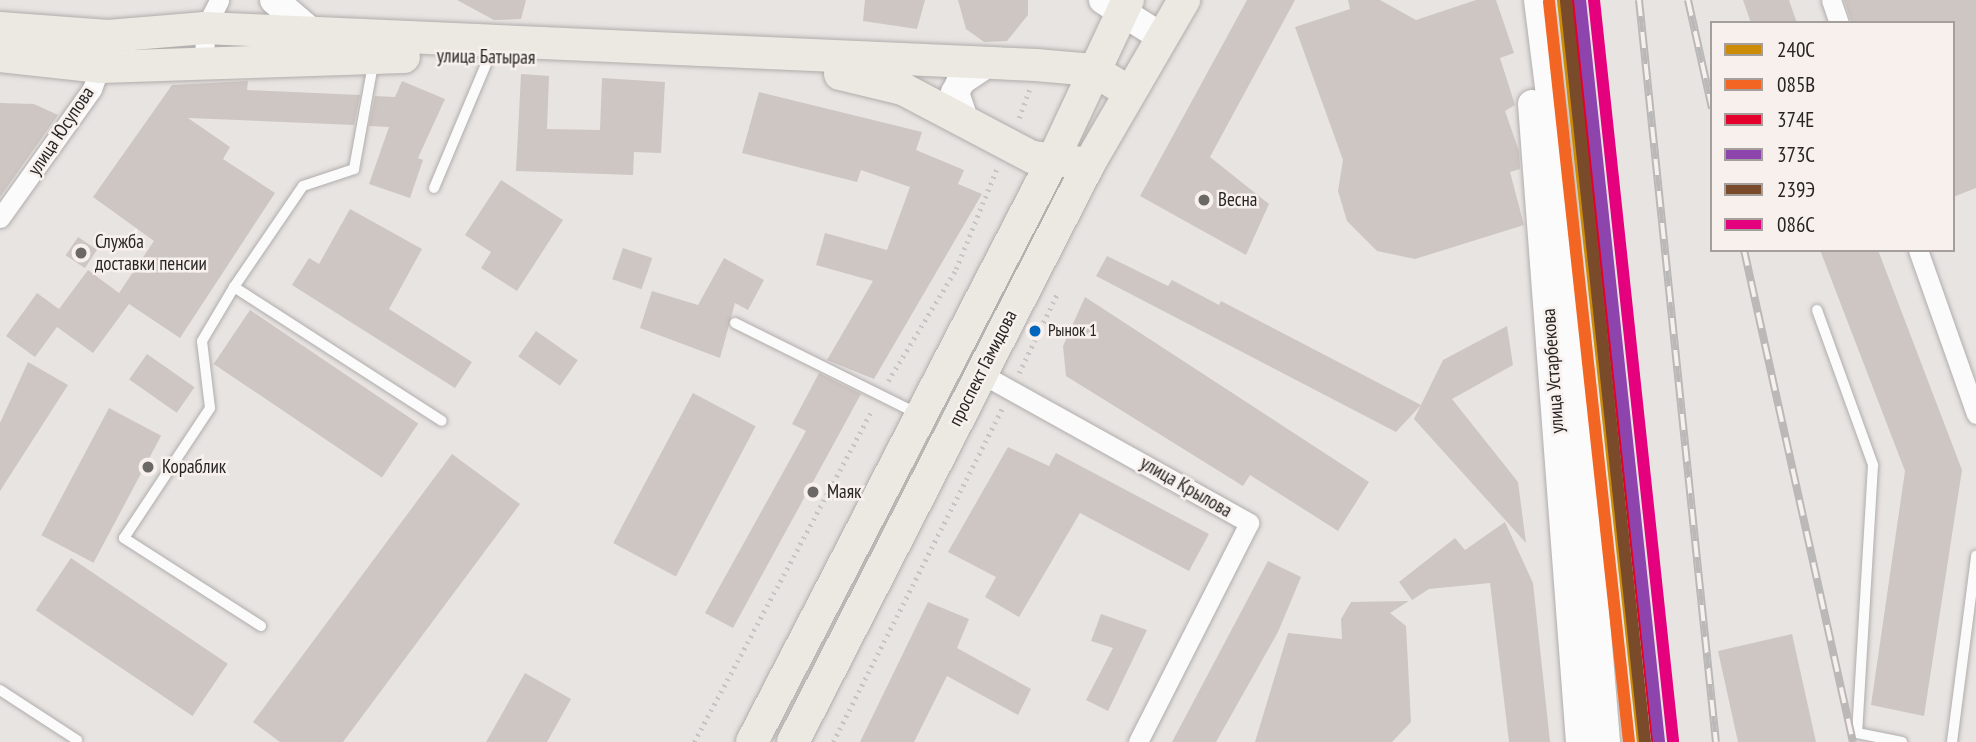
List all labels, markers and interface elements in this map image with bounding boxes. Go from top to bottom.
legend [1710,21,1955,252]
text: 240С [1777,36,1815,63]
street label: улица Батырая [437,45,535,69]
text: 085В [1777,71,1815,98]
street label: улица Юсупова [23,82,99,180]
text: 374Е [1777,106,1814,133]
text: 373C [1777,141,1815,168]
text: 239Э [1777,176,1815,203]
place label: Весна [1218,189,1257,211]
marker: Весна [1196,192,1212,208]
text: 086С [1777,211,1815,238]
place label: Служба доставки пенсии [95,231,207,275]
marker: Служба доставки пенсии [73,245,89,261]
street label: проспект Гамидова [944,306,1022,430]
street label: улица Устарбекова [1537,308,1569,434]
place label: Рынок 1 [1048,321,1097,341]
marker: Рынок 1 [1028,324,1042,338]
street label: улица Крылова [1136,452,1236,522]
place label: Кораблик [162,456,226,478]
marker: Кораблик [140,459,156,475]
place label: Маяк [827,481,861,503]
marker: Маяк [805,484,821,500]

